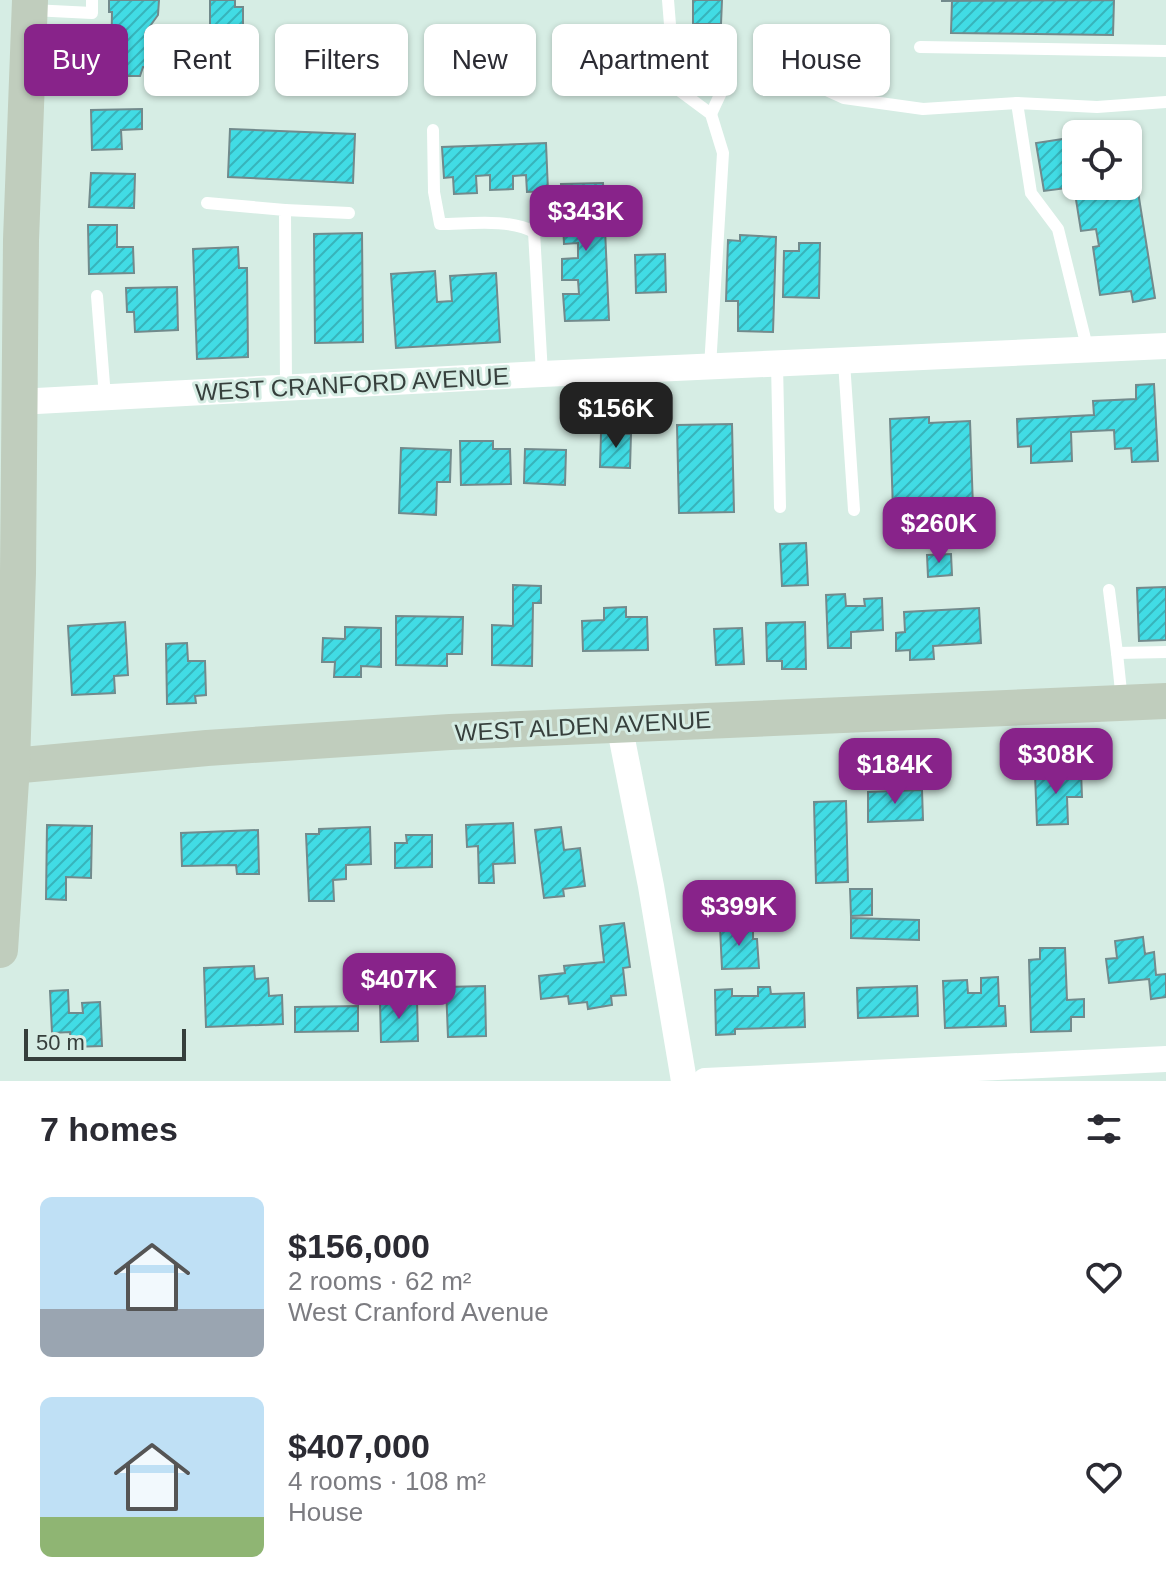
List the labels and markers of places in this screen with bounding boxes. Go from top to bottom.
pin: $343K [530,185,642,253]
pin: $156K [560,382,672,450]
pin: $260K [883,497,995,565]
pin: $308K [1000,728,1112,796]
pin: $184K [839,738,951,806]
pin: $399K [683,880,795,948]
pin: $407K [343,953,455,1021]

